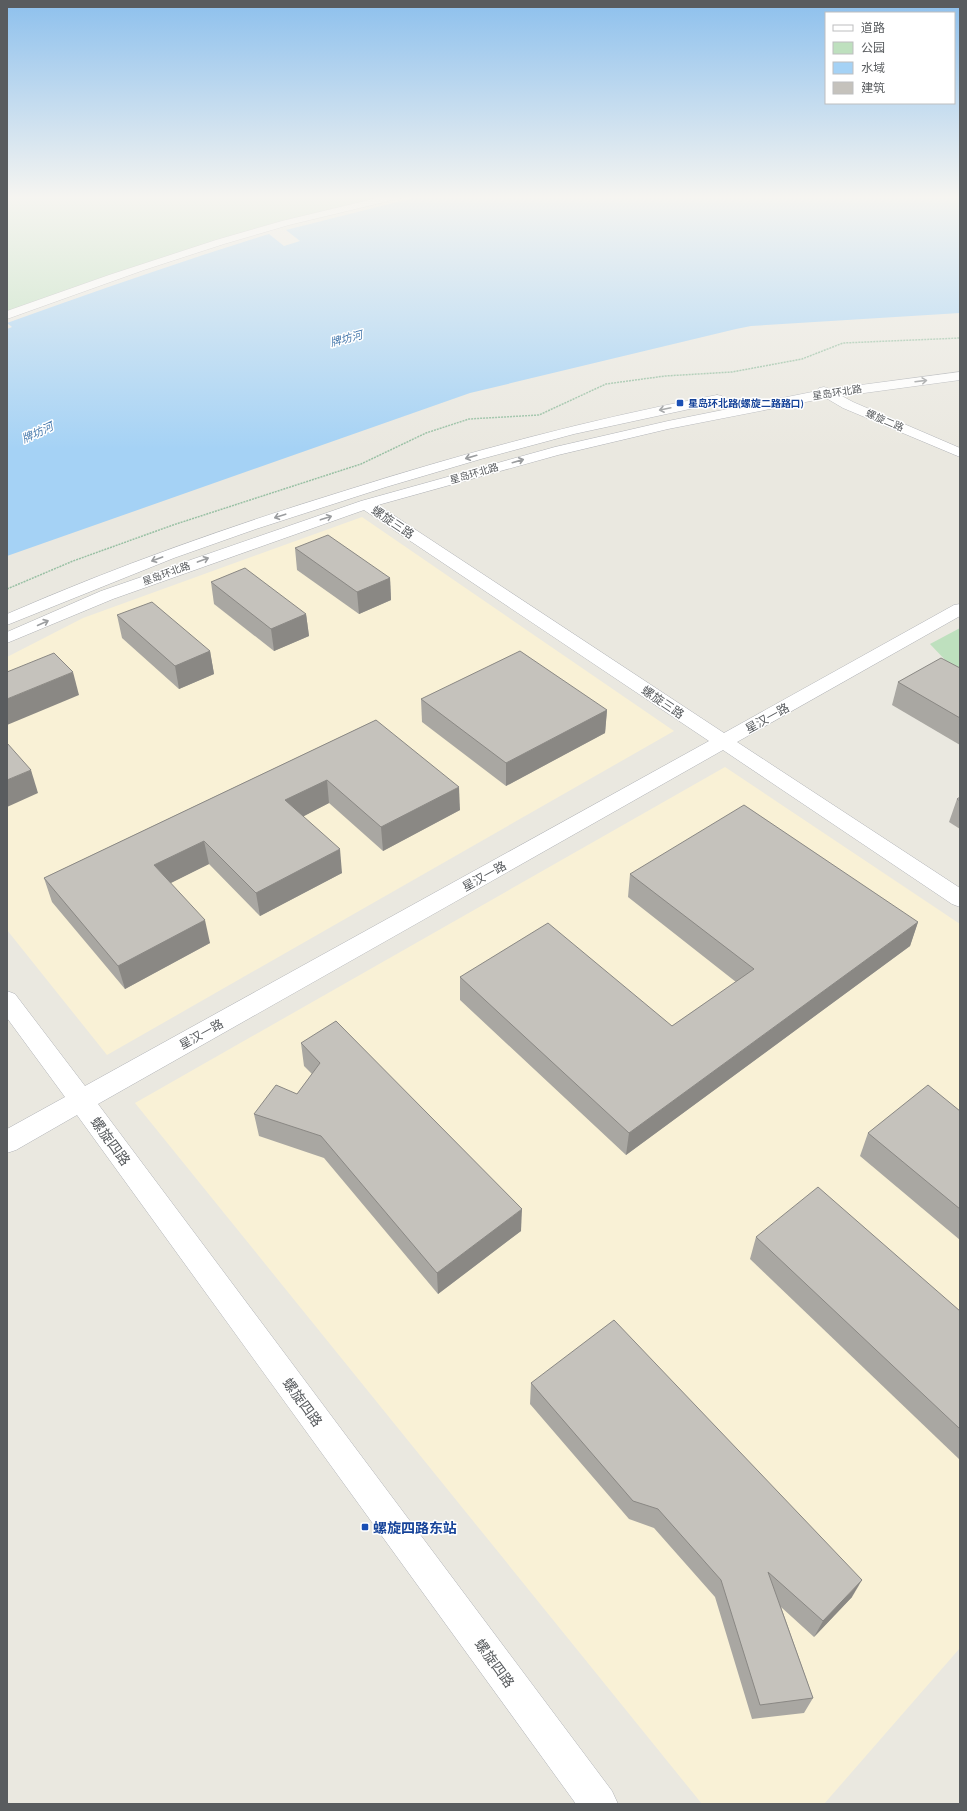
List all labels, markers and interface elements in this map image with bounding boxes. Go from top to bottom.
legend [825,12,955,104]
text: 道路 [861,20,885,35]
text: 公园 [861,40,885,55]
text: 水域 [861,60,885,75]
text: 建筑 [861,80,885,95]
water label: 牌坊河 [328,327,366,349]
one-way arrow [914,377,927,384]
street label: 星岛环北路 [811,382,863,402]
place label: 星岛环北路(螺旋二路路口) [688,397,804,409]
marker: 星岛环北路(螺旋二路路口) [675,398,685,408]
one-way arrow [659,406,672,414]
street label: 螺旋二路 [864,407,906,433]
water label: 牌坊河 [19,418,57,445]
one-way arrow [465,453,478,461]
one-way arrow [511,457,524,464]
street label: 星岛环北路 [448,460,500,486]
street label: 螺旋三路 [369,502,417,542]
one-way arrow [274,513,287,520]
one-way arrow [319,513,331,521]
one-way arrow [152,555,164,563]
one-way arrow [196,555,208,563]
street label: 星岛环北路 [140,559,192,587]
one-way arrow [36,618,48,626]
street label: 螺旋三路 [639,682,687,722]
street label: 星汉一路 [742,700,792,736]
street label: 星汉一路 [459,858,509,894]
street label: 星汉一路 [176,1016,226,1052]
street label: 螺旋四路 [88,1113,134,1169]
street label: 螺旋四路 [280,1374,326,1430]
place label: 螺旋四路东站 [373,1519,457,1536]
marker: 螺旋四路东站 [360,1522,370,1532]
street label: 螺旋四路 [472,1635,518,1691]

